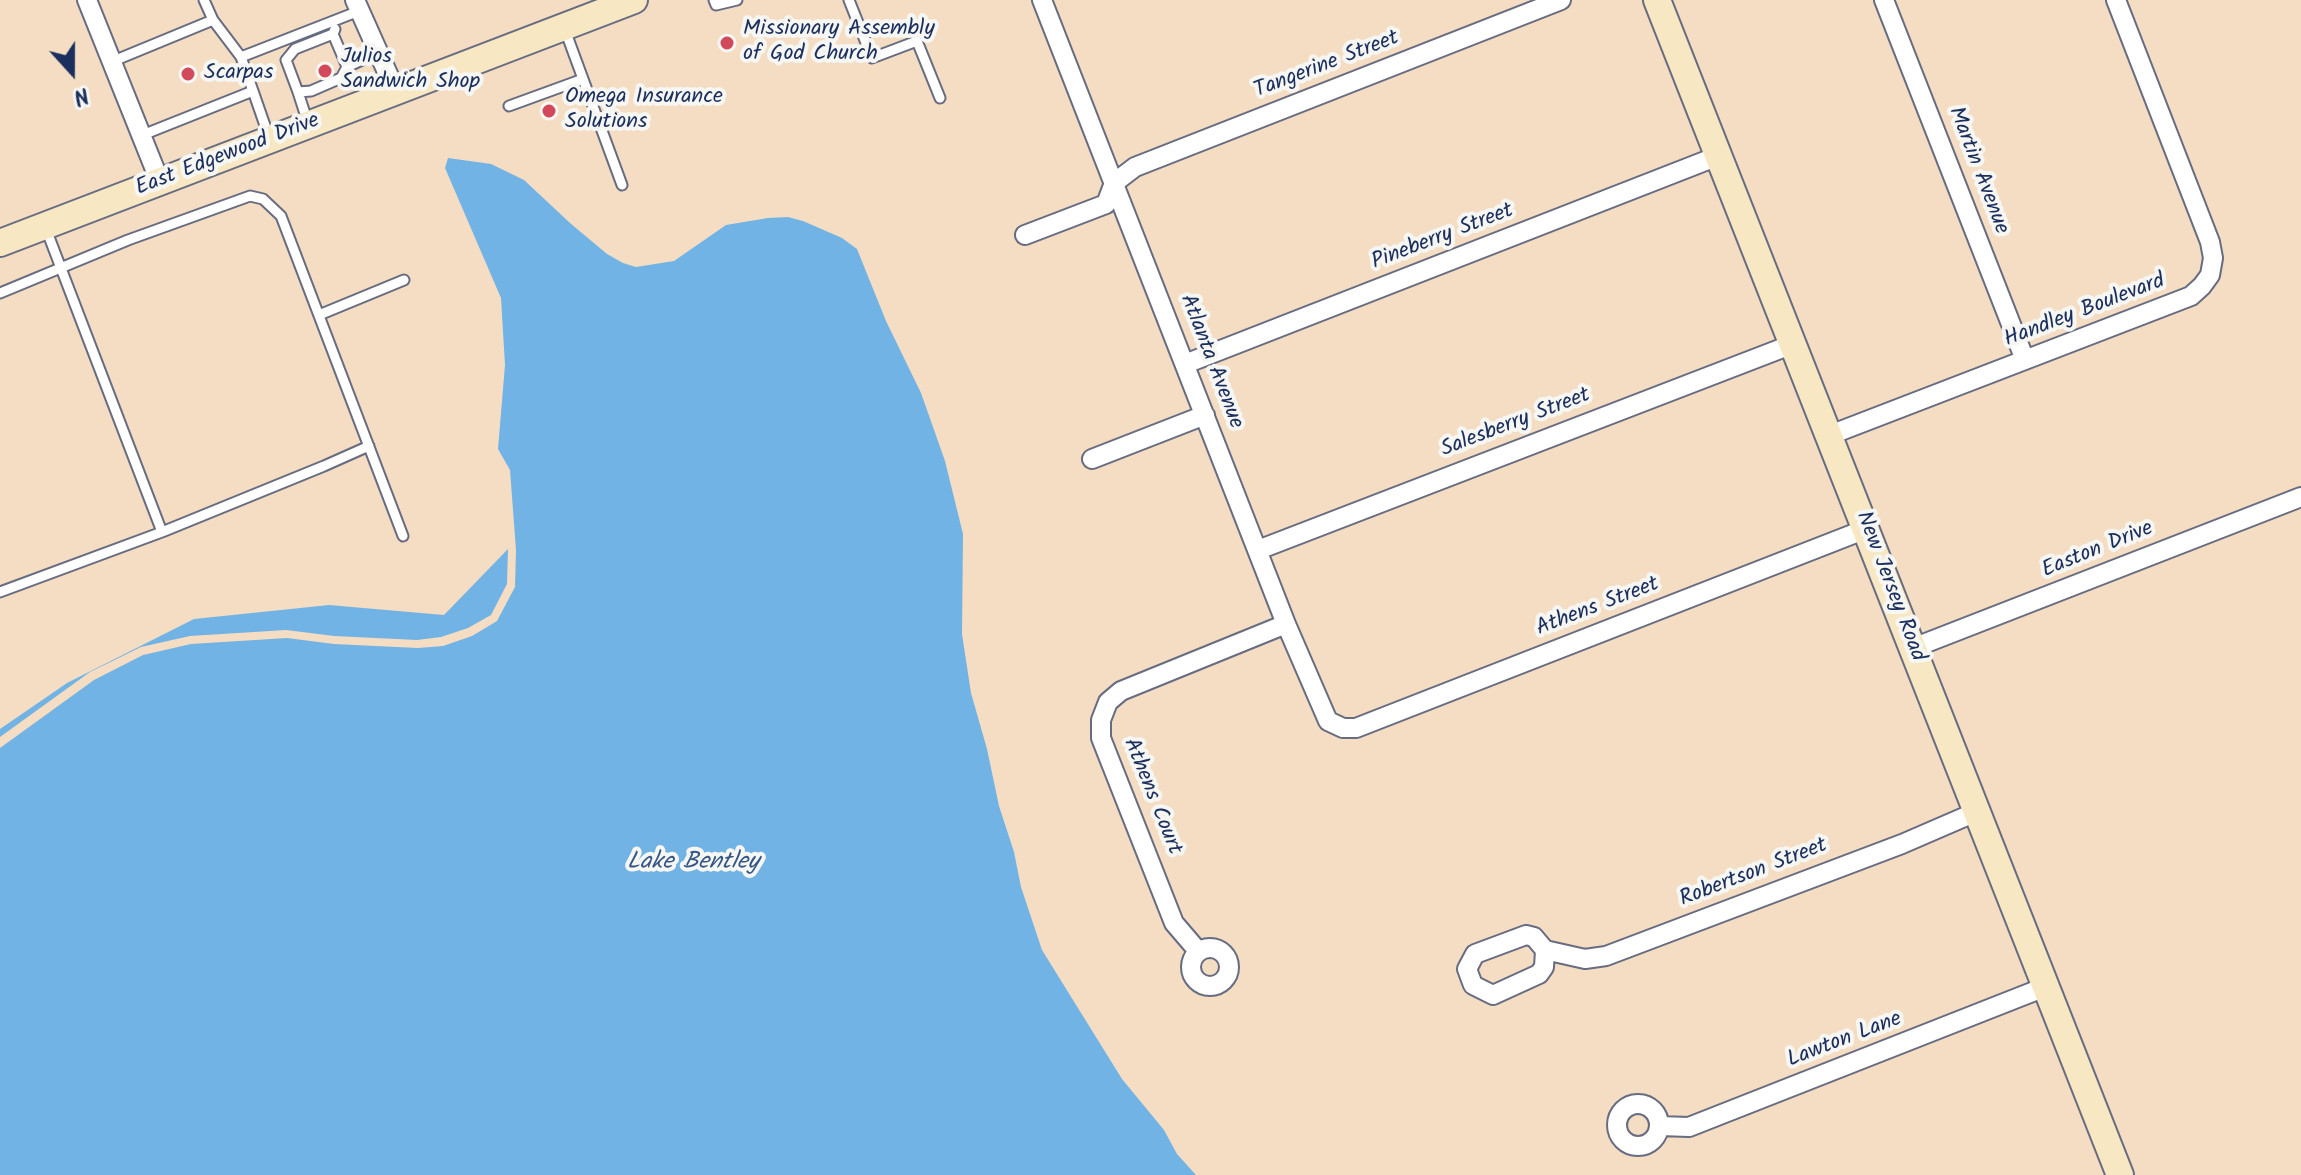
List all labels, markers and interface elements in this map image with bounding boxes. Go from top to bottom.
place label: Missionary Assembly of God Church [743,17,935,68]
street label: Tangerine Street [1251,26,1403,106]
north arrow [32,32,112,112]
marker: Missionary Assembly of God Church [718,34,736,52]
place label: Julios Sandwich Shop [341,45,480,96]
place label: Scarpas [204,61,273,87]
marker: Julios Sandwich Shop [316,62,334,80]
marker: Scarpas [179,65,197,83]
text: N [68,76,94,114]
place label: Omega Insurance Solutions [565,85,723,136]
marker: Omega Insurance Solutions [540,102,558,120]
street label: Martin Avenue [1941,104,2013,238]
street label: East Edgewood Drive [132,109,324,203]
street label: Pineberry Street [1368,199,1518,277]
street label: Handley Boulevard [2001,269,2169,355]
street label: Atlanta Avenue [1172,291,1248,433]
street label: Salesberry Street [1438,383,1594,465]
street label: New Jersey Road [1848,508,1930,666]
street label: Easton Drive [2039,517,2157,585]
street label: Athens Street [1533,573,1663,643]
street label: Athens Court [1116,735,1186,859]
street label: Robertson Street [1677,834,1831,914]
water label: Lake Bentley [627,850,759,878]
street label: Lawton Lane [1784,1007,1906,1075]

